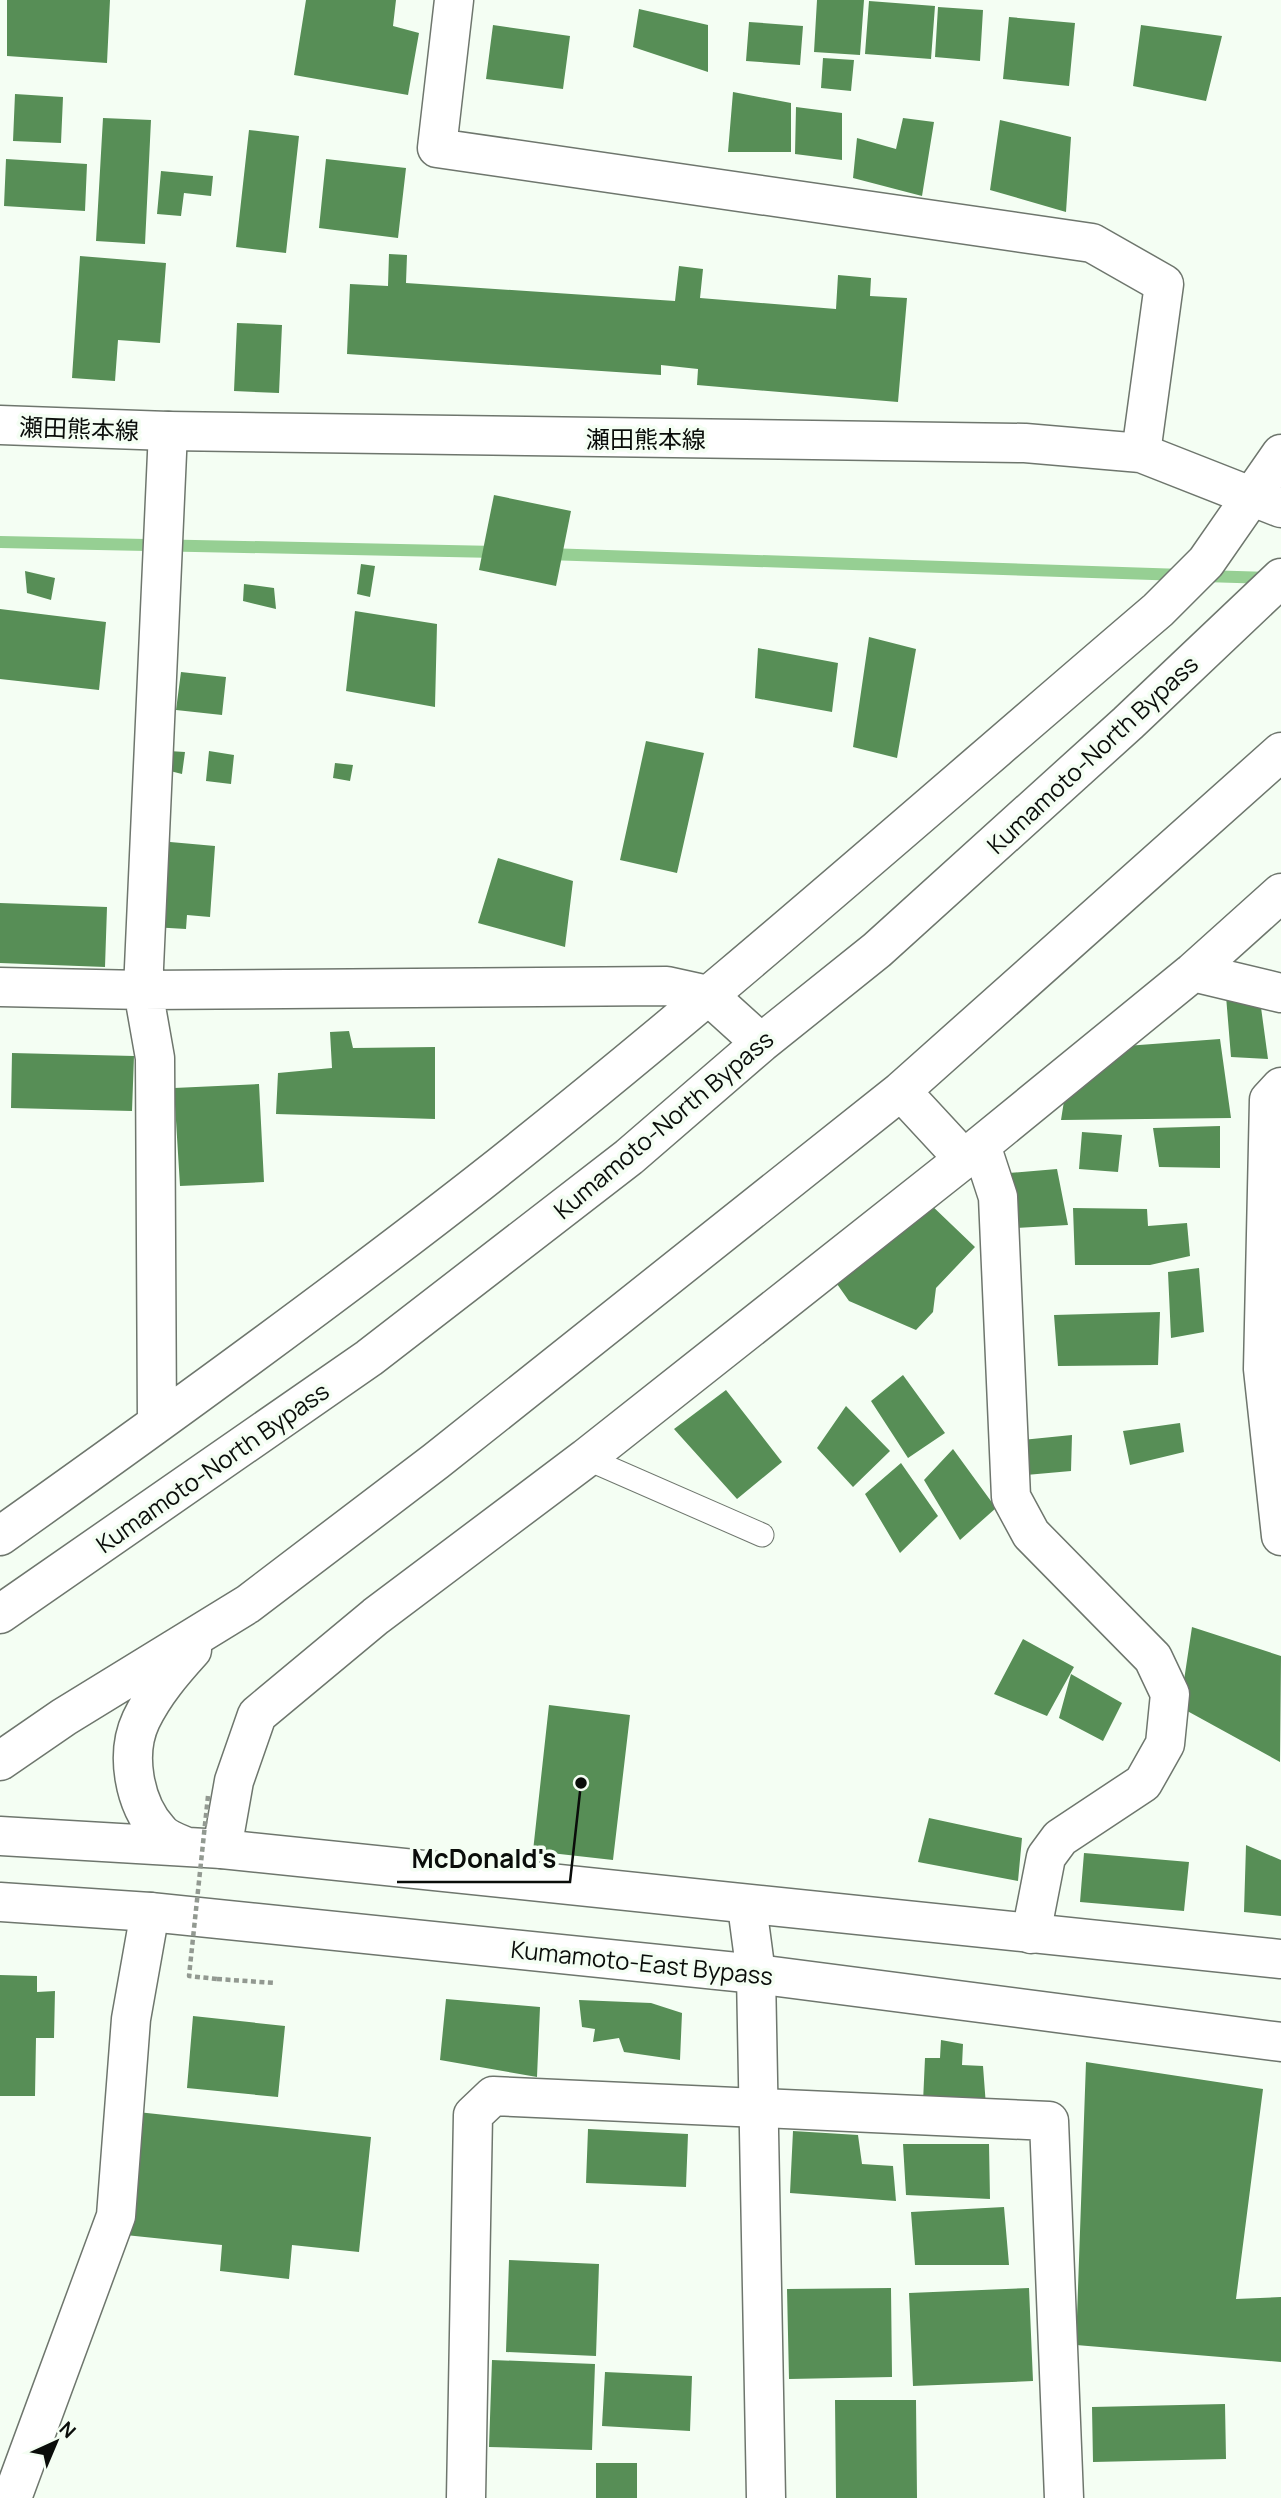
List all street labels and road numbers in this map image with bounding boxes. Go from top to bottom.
street label: 瀬田熊本線 [18,409,140,447]
street label: 瀬田熊本線 [586,422,706,455]
street label: Kumamoto-North Bypass [979,647,1205,861]
street label: Kumamoto-North Bypass [546,1022,780,1226]
street label: Kumamoto-North Bypass [89,1374,335,1560]
street label: Kumamoto-East Bypass [509,1932,775,1992]

